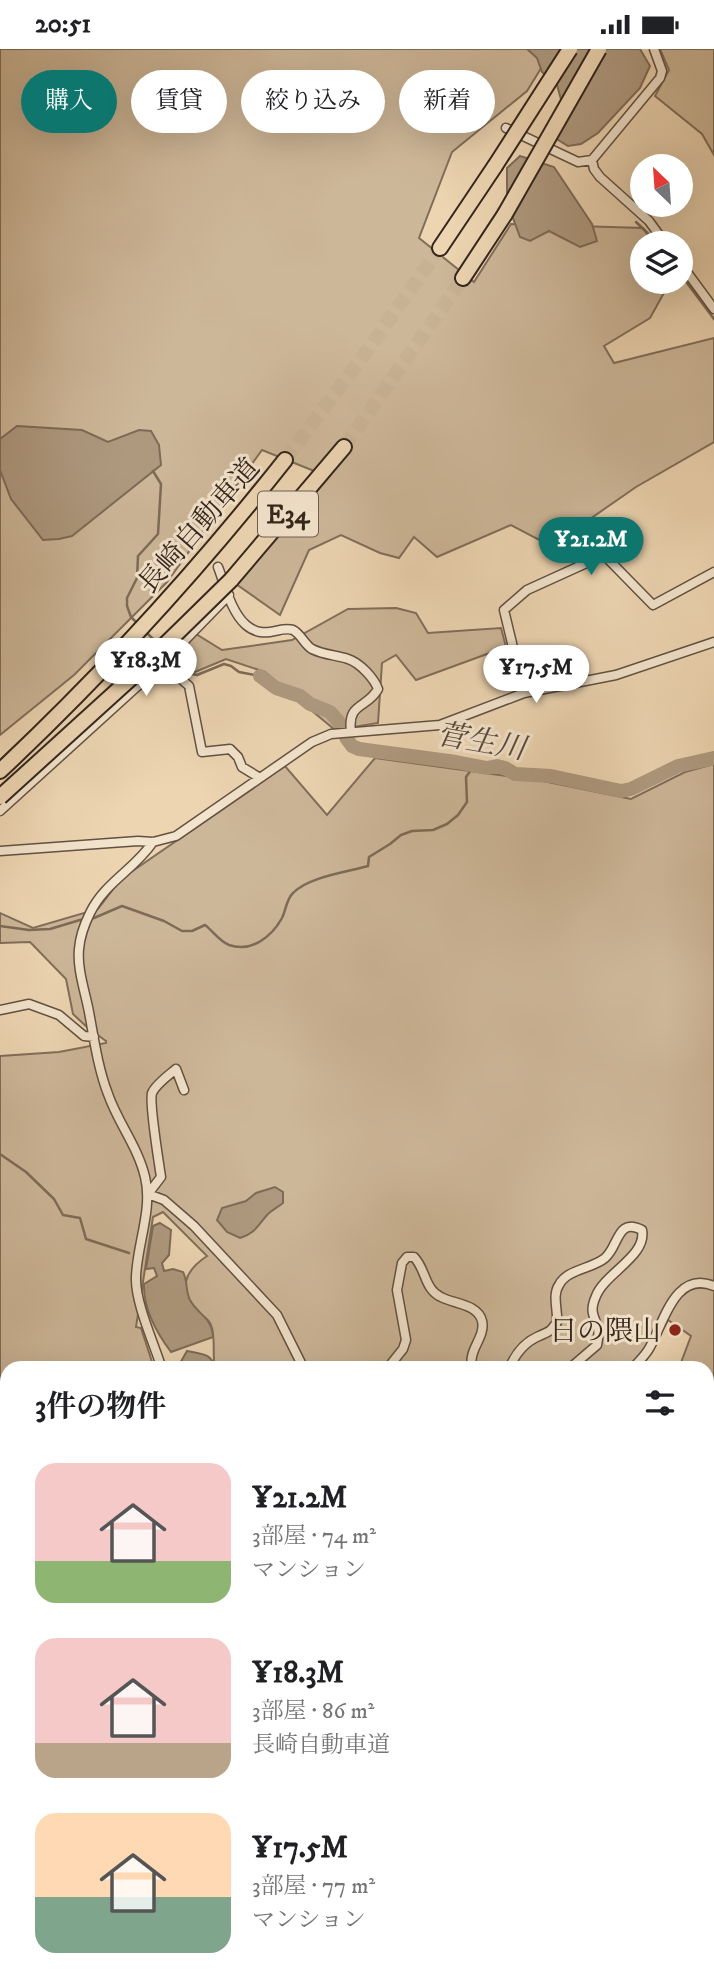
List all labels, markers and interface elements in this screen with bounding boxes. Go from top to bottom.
text: 20:51 [35,8,91,41]
chip: 購入 [21,70,117,133]
chip: 賃貸 [131,70,227,133]
chip: 絞り込み [241,70,385,133]
chip: 新着 [399,70,495,133]
north arrow [630,154,693,217]
map controls [630,154,693,294]
button: layers [630,231,693,294]
street label: 長崎自動車道 [131,451,267,601]
road number: E34 [258,491,318,537]
pin: ¥21.2M [534,517,648,577]
text: ¥21.2M [555,525,627,554]
pin: ¥18.3M [89,639,203,698]
pin: ¥17.5M [479,645,593,705]
text: ¥18.3M [111,646,181,675]
text: ¥17.5M [499,653,573,682]
water label: 菅生川 [433,716,531,769]
place label: 日の隈山 [549,1314,661,1349]
marker: 日の隈山 [667,1322,683,1338]
icon: filters [641,1384,679,1422]
text: 3件の物件 [35,1389,166,1426]
text: ¥21.2M [252,1480,347,1517]
icon: home [91,1491,175,1575]
text: 3部屋 · 74 m² [252,1522,376,1551]
text: マンション [252,1556,366,1585]
text: ¥18.3M [252,1655,344,1692]
icon: home [91,1666,175,1750]
text: 3部屋 · 86 m² [252,1697,374,1726]
text: 長崎自動車道 [252,1731,390,1760]
text: ¥17.5M [252,1830,348,1867]
icon: home [91,1841,175,1925]
text: 3部屋 · 77 m² [252,1872,375,1901]
text: マンション [252,1906,366,1935]

